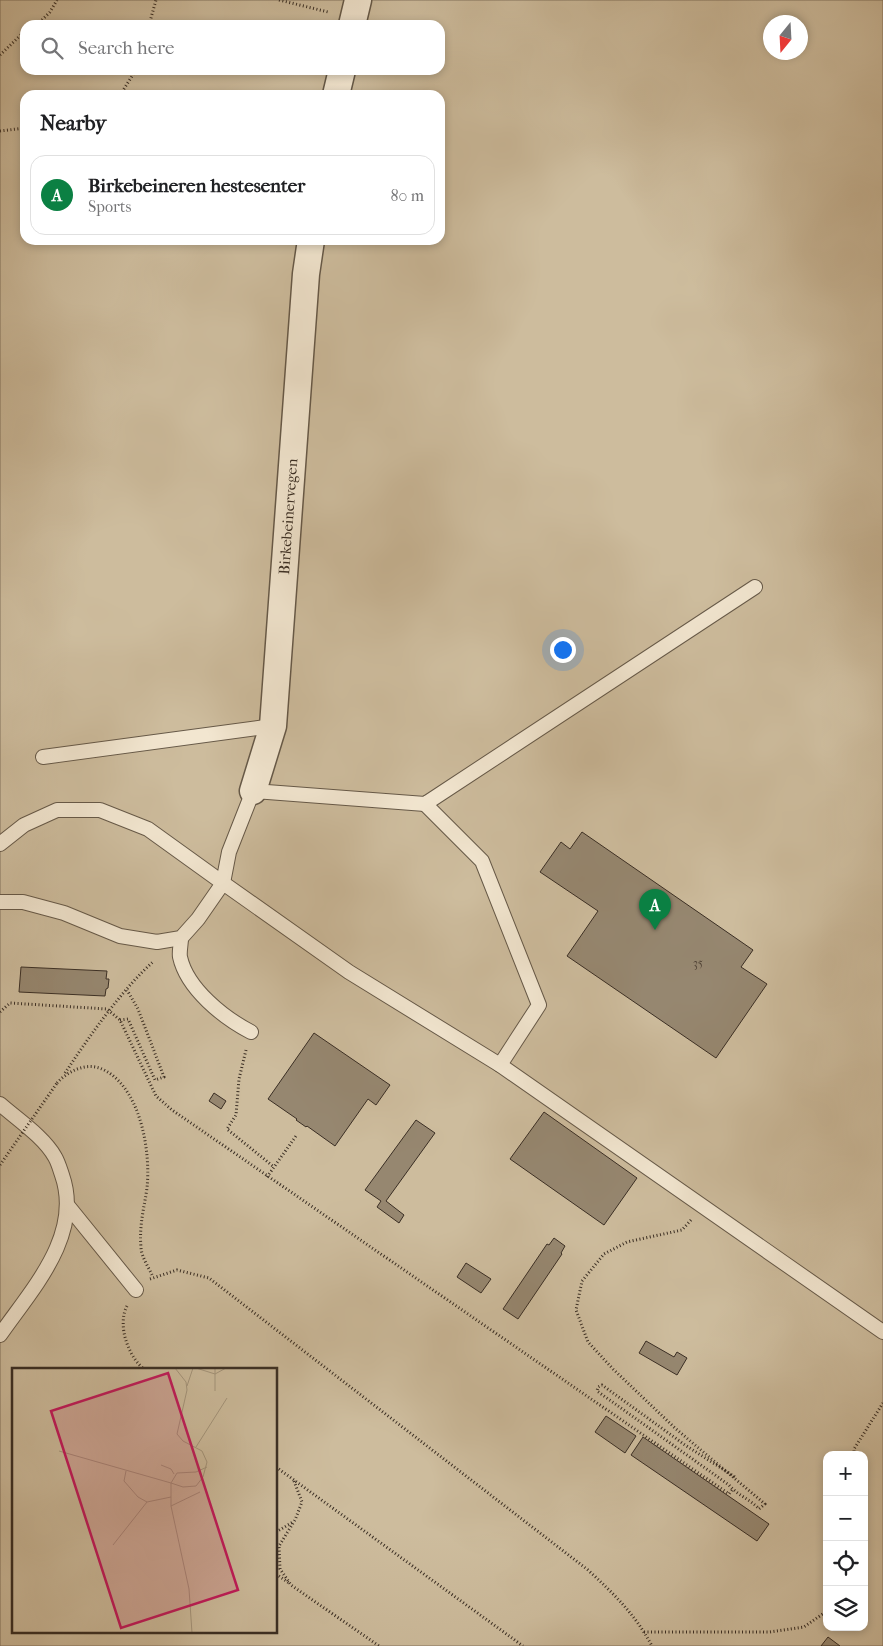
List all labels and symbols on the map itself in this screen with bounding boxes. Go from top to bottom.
north arrow [763,15,808,60]
street label: Birkebeinervegen [275,458,302,575]
your location [550,637,576,663]
pin: A [639,889,671,930]
house number: 35 [693,956,703,970]
inset map [12,1368,278,1634]

